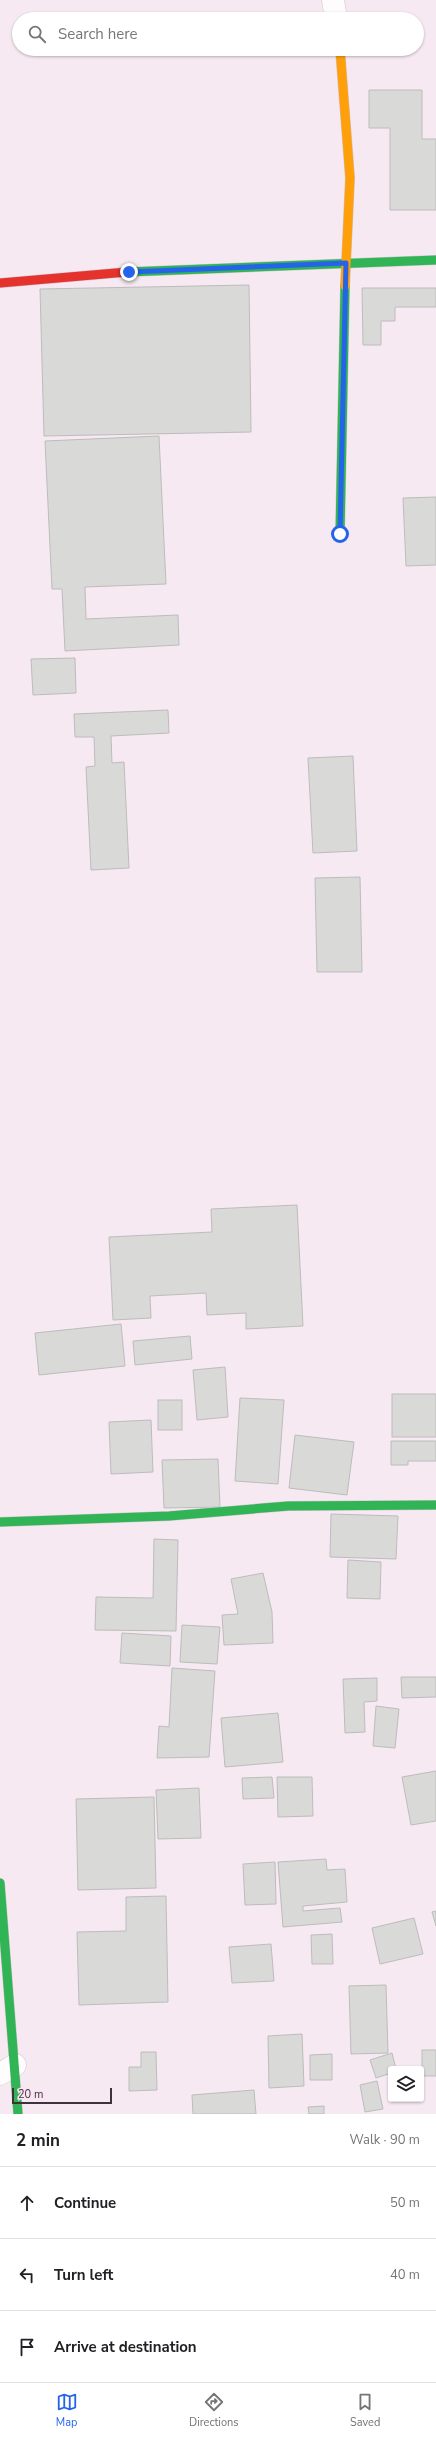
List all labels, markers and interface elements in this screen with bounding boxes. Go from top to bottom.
search box [12,12,424,56]
icon: search [26,23,48,45]
text: Search here [58,24,138,44]
route end [120,263,138,281]
route start [331,525,349,543]
map controls [388,2066,424,2102]
button: layers [388,2066,424,2102]
scale bar [12,2086,112,2105]
text: 20 m [18,2087,43,2102]
text: 2 min [16,2129,60,2152]
text: Walk · 90 m [349,2131,420,2149]
icon: ahead [16,2192,38,2214]
text: Continue [54,2193,116,2213]
text: 50 m [390,2194,420,2212]
icon: left [16,2264,38,2286]
text: Turn left [54,2265,113,2285]
text: 40 m [390,2266,420,2284]
icon: arrive [16,2336,38,2358]
text: Arrive at destination [54,2337,197,2357]
tab: Map [56,2391,78,2430]
tab: Directions [189,2391,239,2430]
tab: Saved [350,2391,380,2430]

